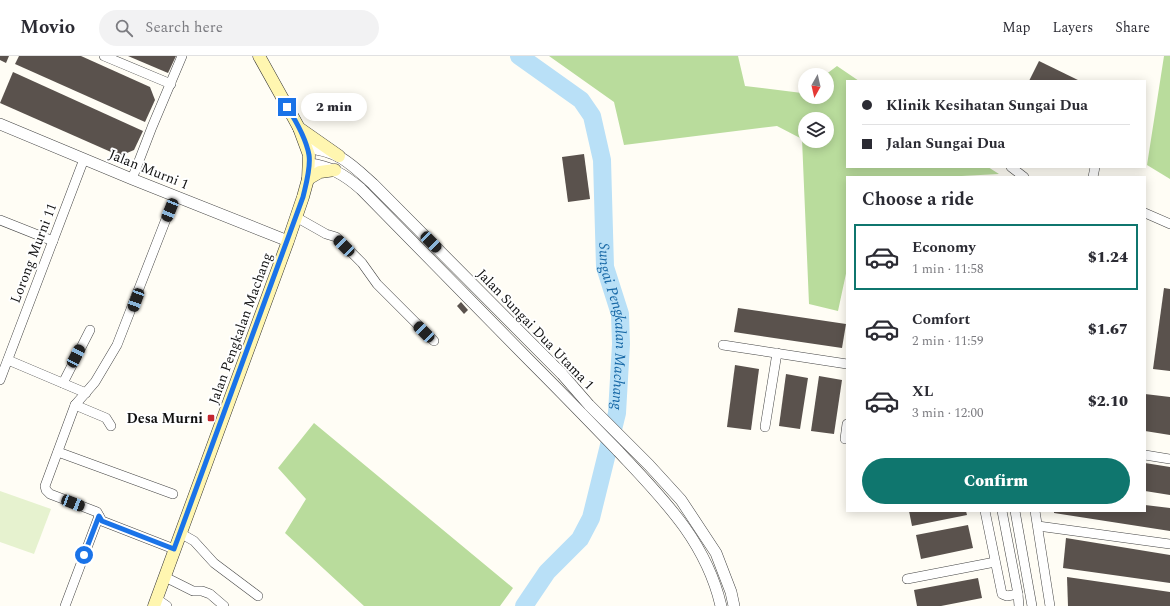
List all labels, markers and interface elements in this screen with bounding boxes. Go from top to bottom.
search box [99,10,379,46]
text: Movio [20,13,75,42]
text: Search here [145,16,223,39]
icon: search [113,17,135,39]
text: Map [1002,17,1031,38]
text: Layers [1053,17,1093,38]
text: Share [1115,17,1150,38]
north arrow [798,68,834,104]
map controls [798,68,834,148]
callout: 2 min [301,93,367,121]
text: Klinik Kesihatan Sungai Dua [886,94,1088,117]
text: 2 min [316,97,352,117]
route end [278,98,296,116]
button: layers [798,112,834,148]
text: Jalan Sungai Dua [886,132,1005,155]
street label: Jalan Murni 1 [106,144,192,195]
text: Choose a ride [862,186,974,213]
car [160,197,180,223]
street label: Lorong Murni 11 [5,200,62,306]
car [418,229,444,255]
car [331,233,357,259]
text: Economy [912,236,976,259]
icon: car [864,239,900,275]
water label: Sungai Pengkalan Machang [592,242,632,412]
text: $1.24 [1088,246,1128,269]
street label: Jalan Pengkalan Machang [203,249,278,407]
text: 1 min · 11:58 [912,259,984,279]
street label: Jalan Sungai Dua Utama 1 [472,264,599,395]
car [126,287,146,313]
text: Comfort [912,308,970,331]
icon: car [864,311,900,347]
text: $1.67 [1088,318,1128,341]
car [411,319,437,345]
text: 2 min · 11:59 [912,331,984,351]
car [65,343,87,369]
text: XL [912,380,933,403]
icon: car [864,383,900,419]
text: $2.10 [1088,390,1128,413]
text: 3 min · 12:00 [912,403,984,423]
place label: Desa Murni [126,408,203,429]
marker: Desa Murni [206,413,216,423]
button: Confirm [862,458,1130,504]
car [60,493,86,513]
route start [75,546,93,564]

